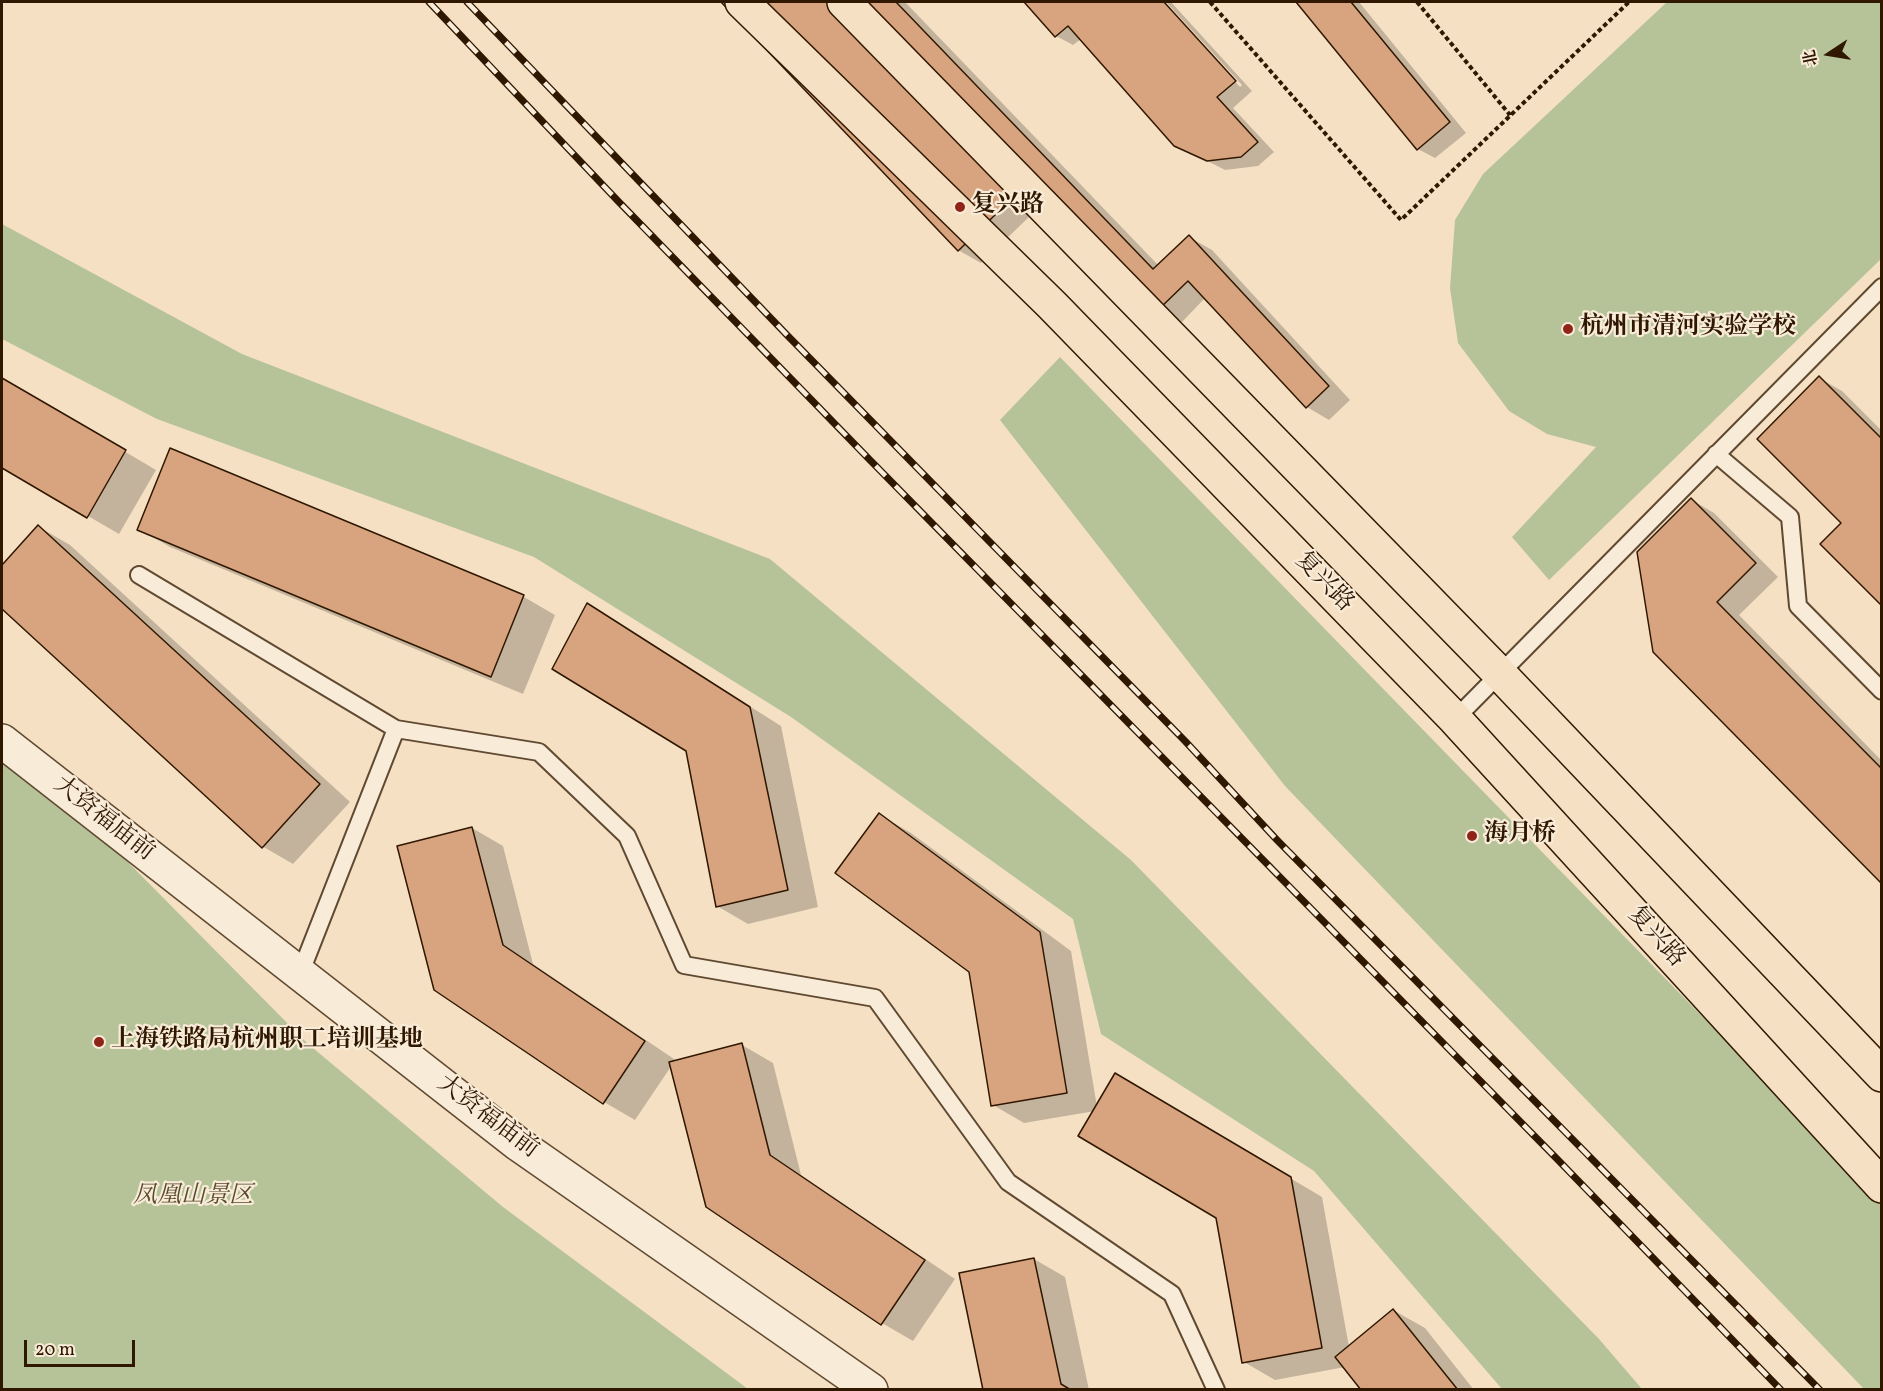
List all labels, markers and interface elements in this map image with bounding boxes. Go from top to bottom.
north arrow [1799,24,1859,84]
text: 北 [1799,48,1824,68]
place label: 复兴路 [972,193,1044,221]
marker: 复兴路 [953,200,967,214]
place label: 杭州市清河实验学校 [1580,315,1796,343]
marker: 杭州市清河实验学校 [1561,322,1575,336]
street label: 复兴路 [1288,547,1358,619]
street label: 大资福庙前 [47,772,159,868]
place label: 海月桥 [1484,822,1556,850]
marker: 海月桥 [1465,829,1479,843]
street label: 复兴路 [1620,902,1690,974]
place label: 上海铁路局杭州职工培训基地 [111,1028,423,1056]
marker: 上海铁路局杭州职工培训基地 [92,1035,106,1049]
street label: 大资福庙前 [430,1070,544,1166]
park label: 凤凰山景区 [133,1184,253,1212]
scale bar [27,1328,138,1366]
text: 20 m [35,1338,75,1363]

